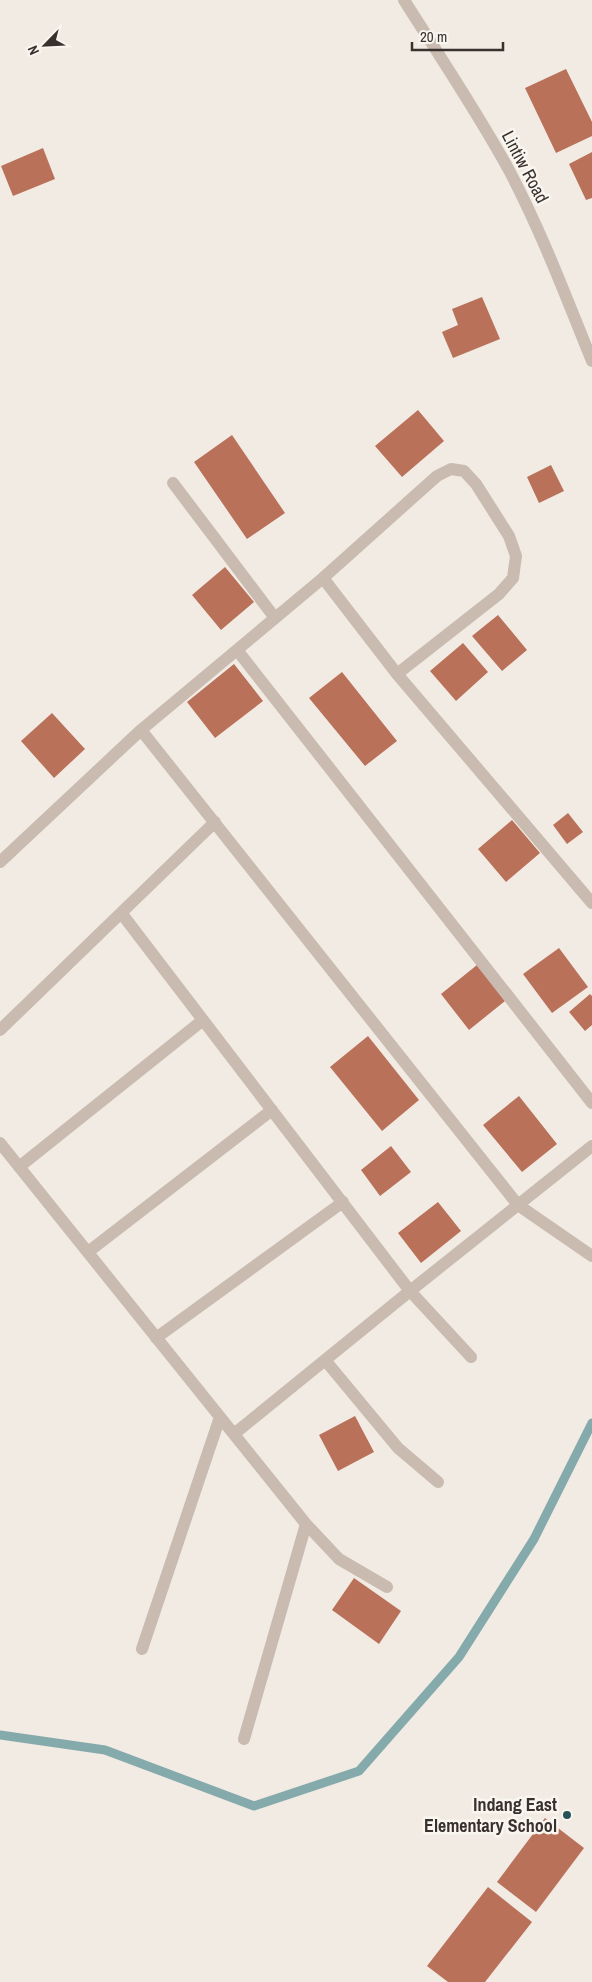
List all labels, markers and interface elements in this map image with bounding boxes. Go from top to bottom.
north arrow [20,20,70,70]
scale bar [412,20,503,52]
text: 20 m [420,26,447,47]
text: N [23,43,43,58]
street label: Lintiw Road [496,126,555,207]
place label: Indang East Elementary School [424,1792,557,1838]
marker: Indang East Elementary School [561,1809,573,1821]

